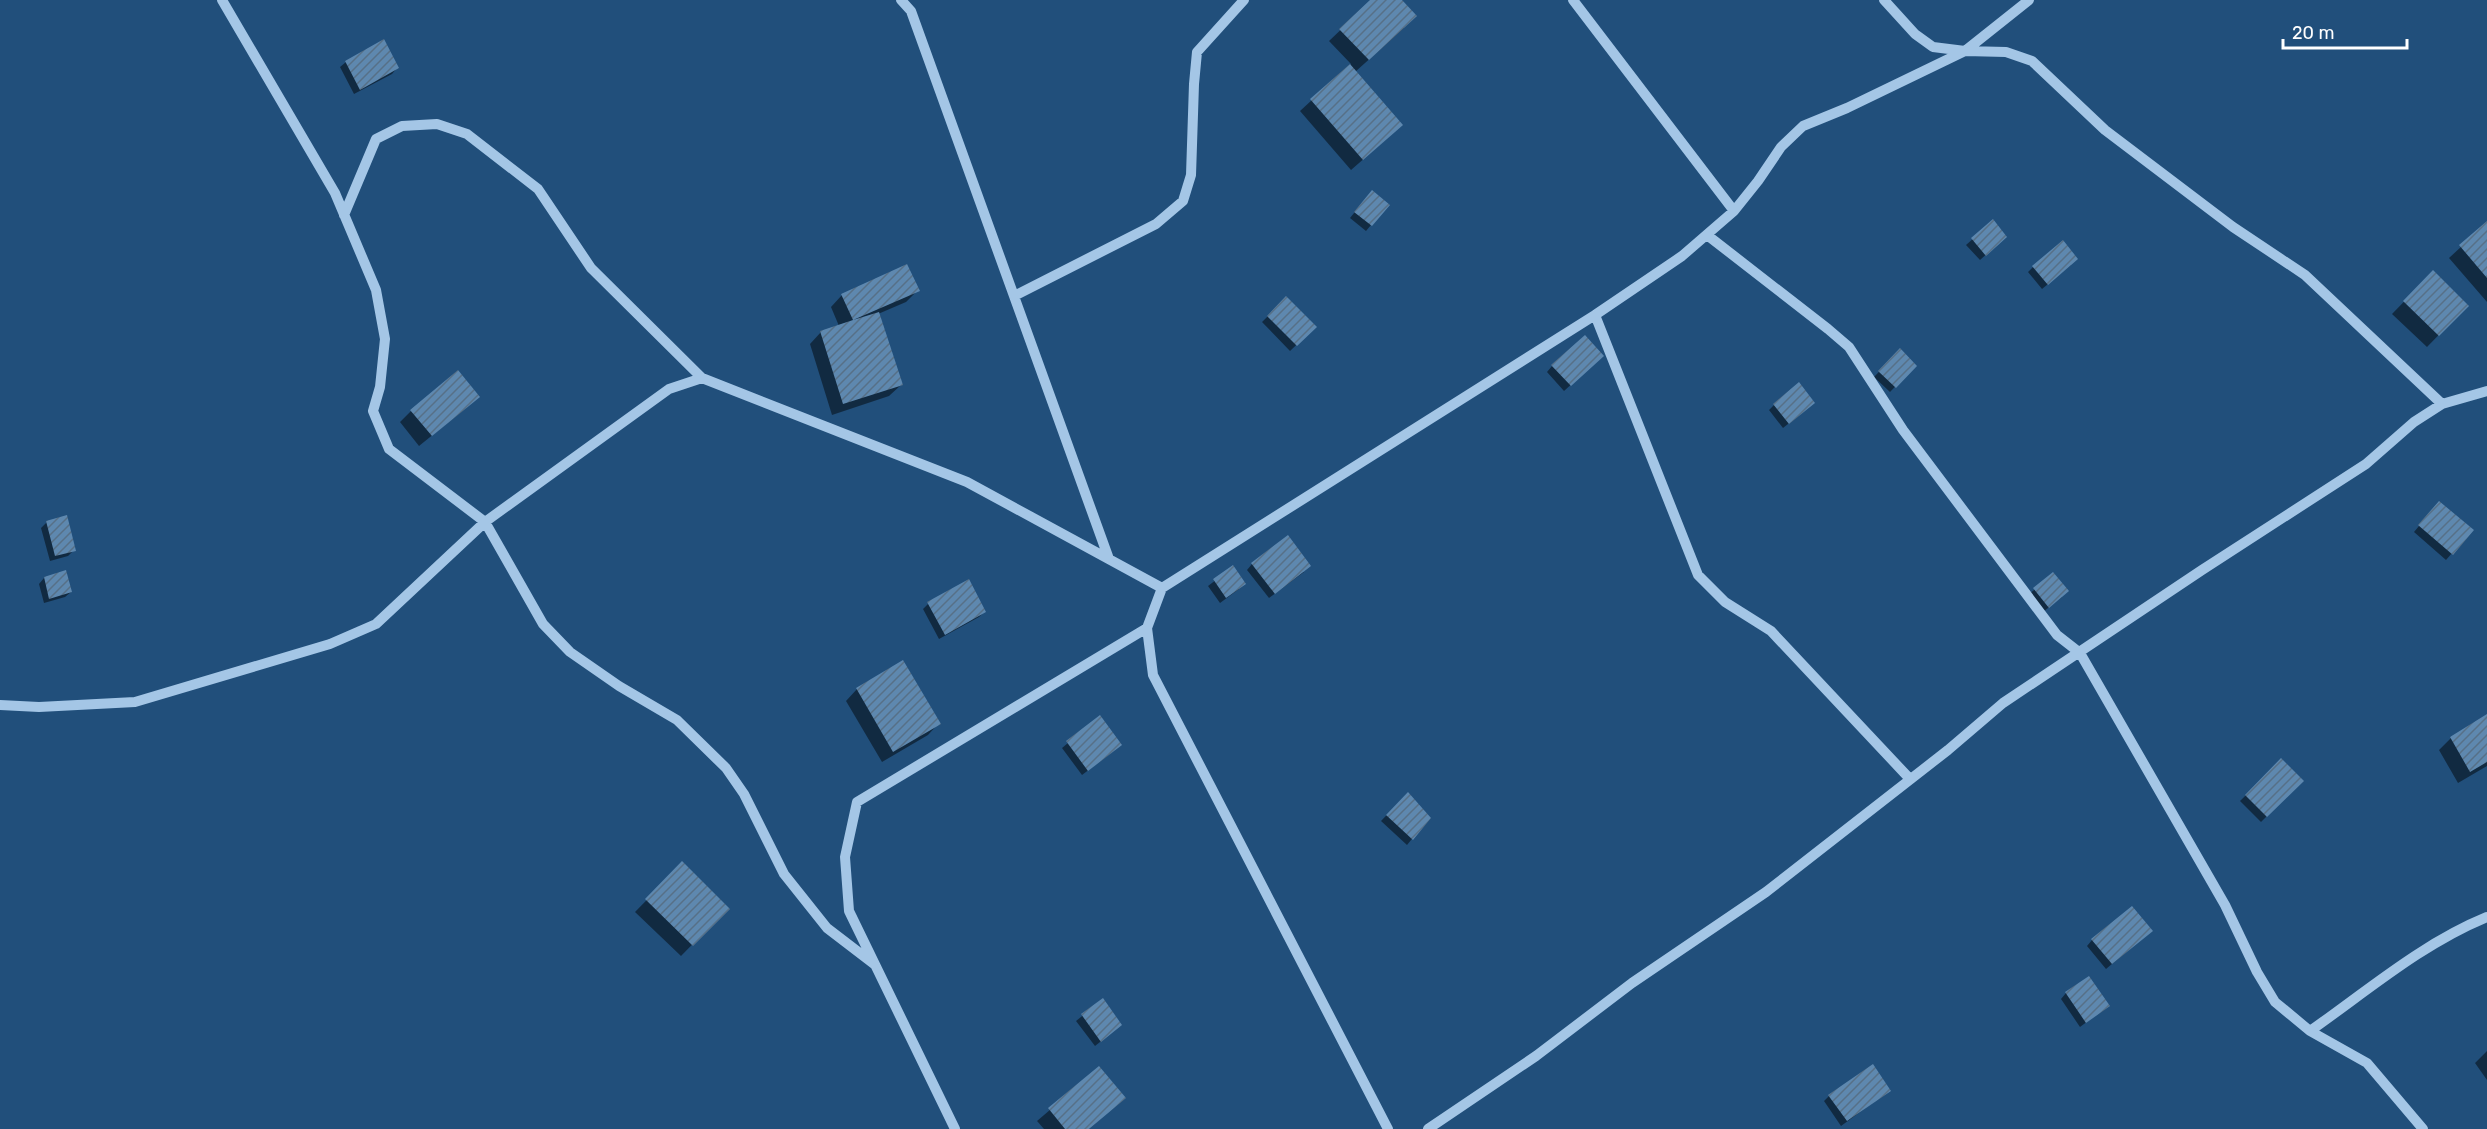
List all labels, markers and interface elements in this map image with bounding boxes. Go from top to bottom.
scale bar [2283,12,2408,50]
text: 20 m [2292,22,2334,44]

